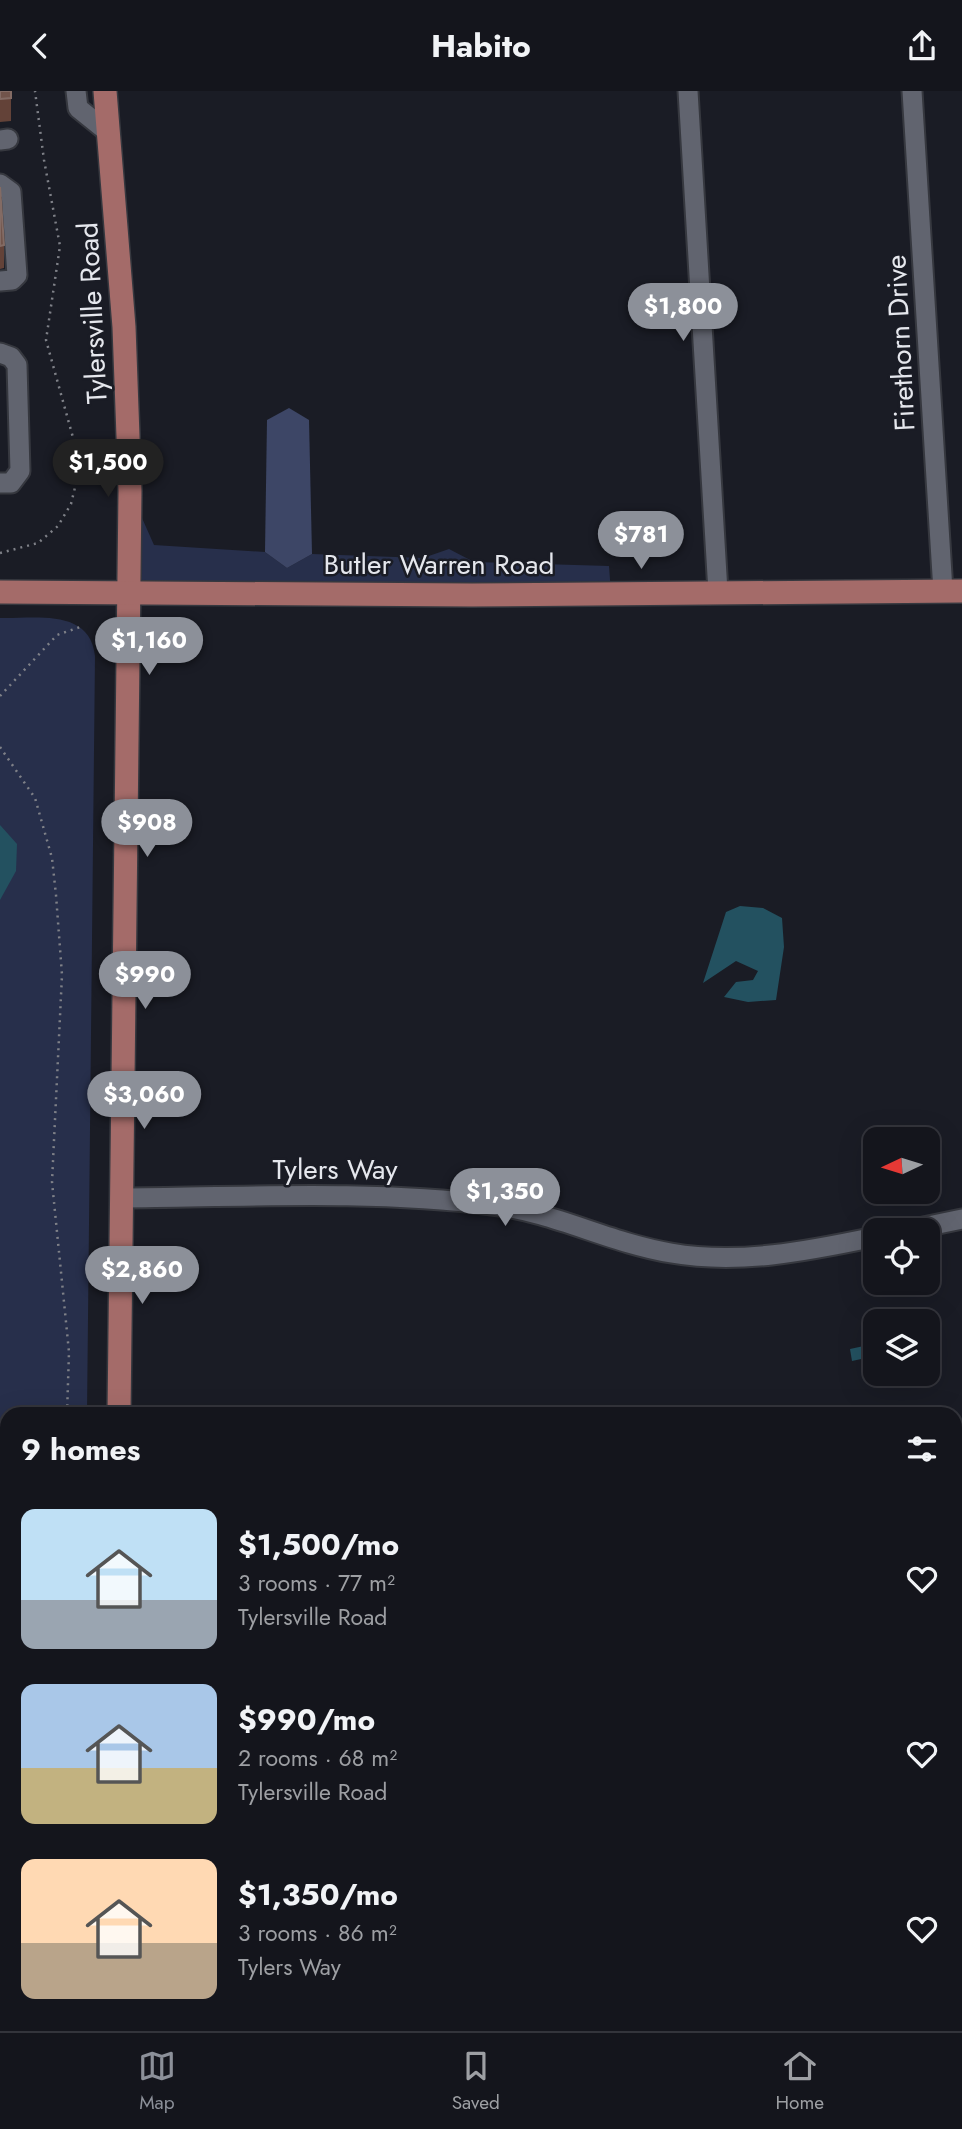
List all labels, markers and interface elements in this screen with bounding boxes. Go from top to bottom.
text: Habito [431,23,531,69]
icon: back [21,27,59,65]
icon: share [903,27,941,65]
street label: Tylersville Road [67,221,118,405]
street label: Firethorn Drive [875,254,926,432]
pin: $1,800 [626,283,740,343]
text: $1,800 [644,289,722,323]
pin: $1,500 [51,439,165,499]
text: $1,500 [69,445,147,479]
pin: $781 [600,511,682,571]
text: $781 [614,517,668,551]
street label: Butler Warren Road [323,544,555,585]
pin: $1,160 [92,617,206,677]
text: $1,160 [111,623,187,657]
pin: $908 [106,799,188,859]
text: $908 [117,805,177,839]
pin: $990 [104,951,186,1011]
text: $990 [115,957,175,991]
pin: $3,060 [87,1072,201,1131]
text: $3,060 [103,1077,185,1111]
north arrow [863,1127,940,1204]
map controls [863,1127,940,1386]
street label: Tylers Way [272,1149,398,1190]
pin: $1,350 [448,1169,562,1228]
text: $1,350 [466,1174,544,1208]
button: locate [863,1218,940,1295]
pin: $2,860 [85,1247,199,1306]
text: $2,860 [101,1252,183,1286]
button: layers [863,1309,940,1386]
text: 9 homes [21,1428,140,1471]
icon: filters [903,1430,941,1468]
text: $1,500/mo [238,1523,399,1566]
icon: home [77,1537,161,1621]
icon: heart [903,1560,941,1598]
text: 3 rooms · 77 m² [238,1566,395,1600]
text: Tylersville Road [238,1600,387,1634]
text: $990/mo [238,1698,375,1741]
icon: home [77,1712,161,1796]
icon: heart [903,1735,941,1773]
text: 2 rooms · 68 m² [238,1741,397,1775]
text: Tylersville Road [238,1775,387,1809]
text: $1,350/mo [238,1873,398,1916]
icon: home [77,1887,161,1971]
icon: heart [903,1910,941,1948]
text: 3 rooms · 86 m² [238,1916,397,1950]
text: Tylers Way [238,1950,341,1984]
tab: Map [138,2047,176,2116]
tab: Saved [452,2047,500,2116]
tab: Home [776,2047,824,2116]

